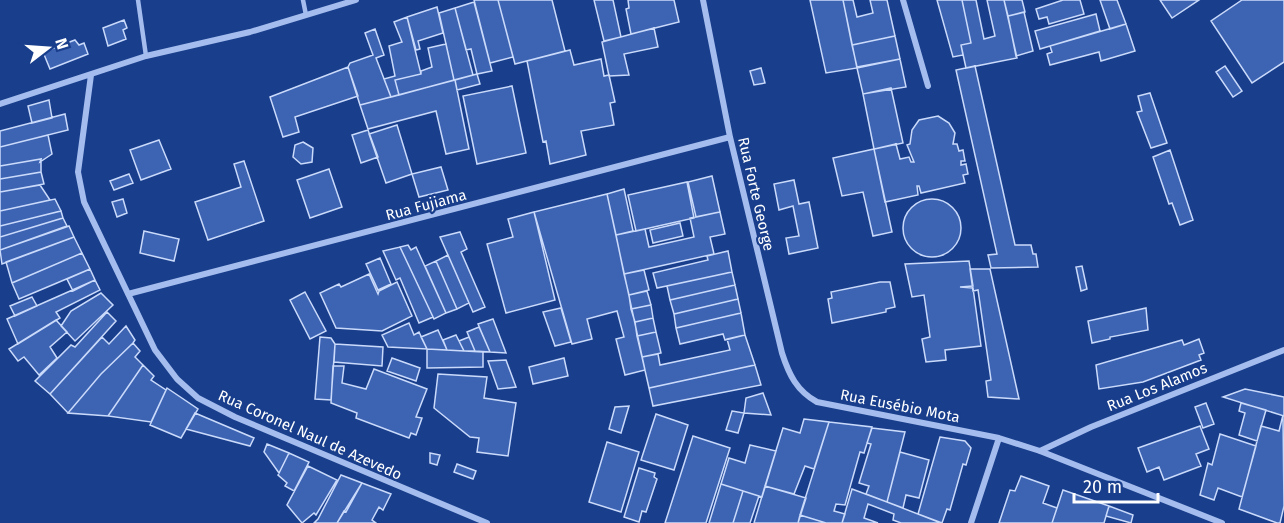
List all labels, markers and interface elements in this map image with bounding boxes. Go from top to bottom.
north arrow [18,18,78,78]
text: N [51,36,73,52]
street label: Rua Forte George [734,135,778,253]
street label: Rua Fujiama [384,186,468,224]
street label: Rua Los Alamos [1104,359,1210,415]
street label: Rua Coronel Naul de Azevedo [215,386,405,484]
street label: Rua Eusébio Mota [839,386,961,426]
scale bar [1074,466,1158,504]
text: 20 m [1083,476,1122,498]

